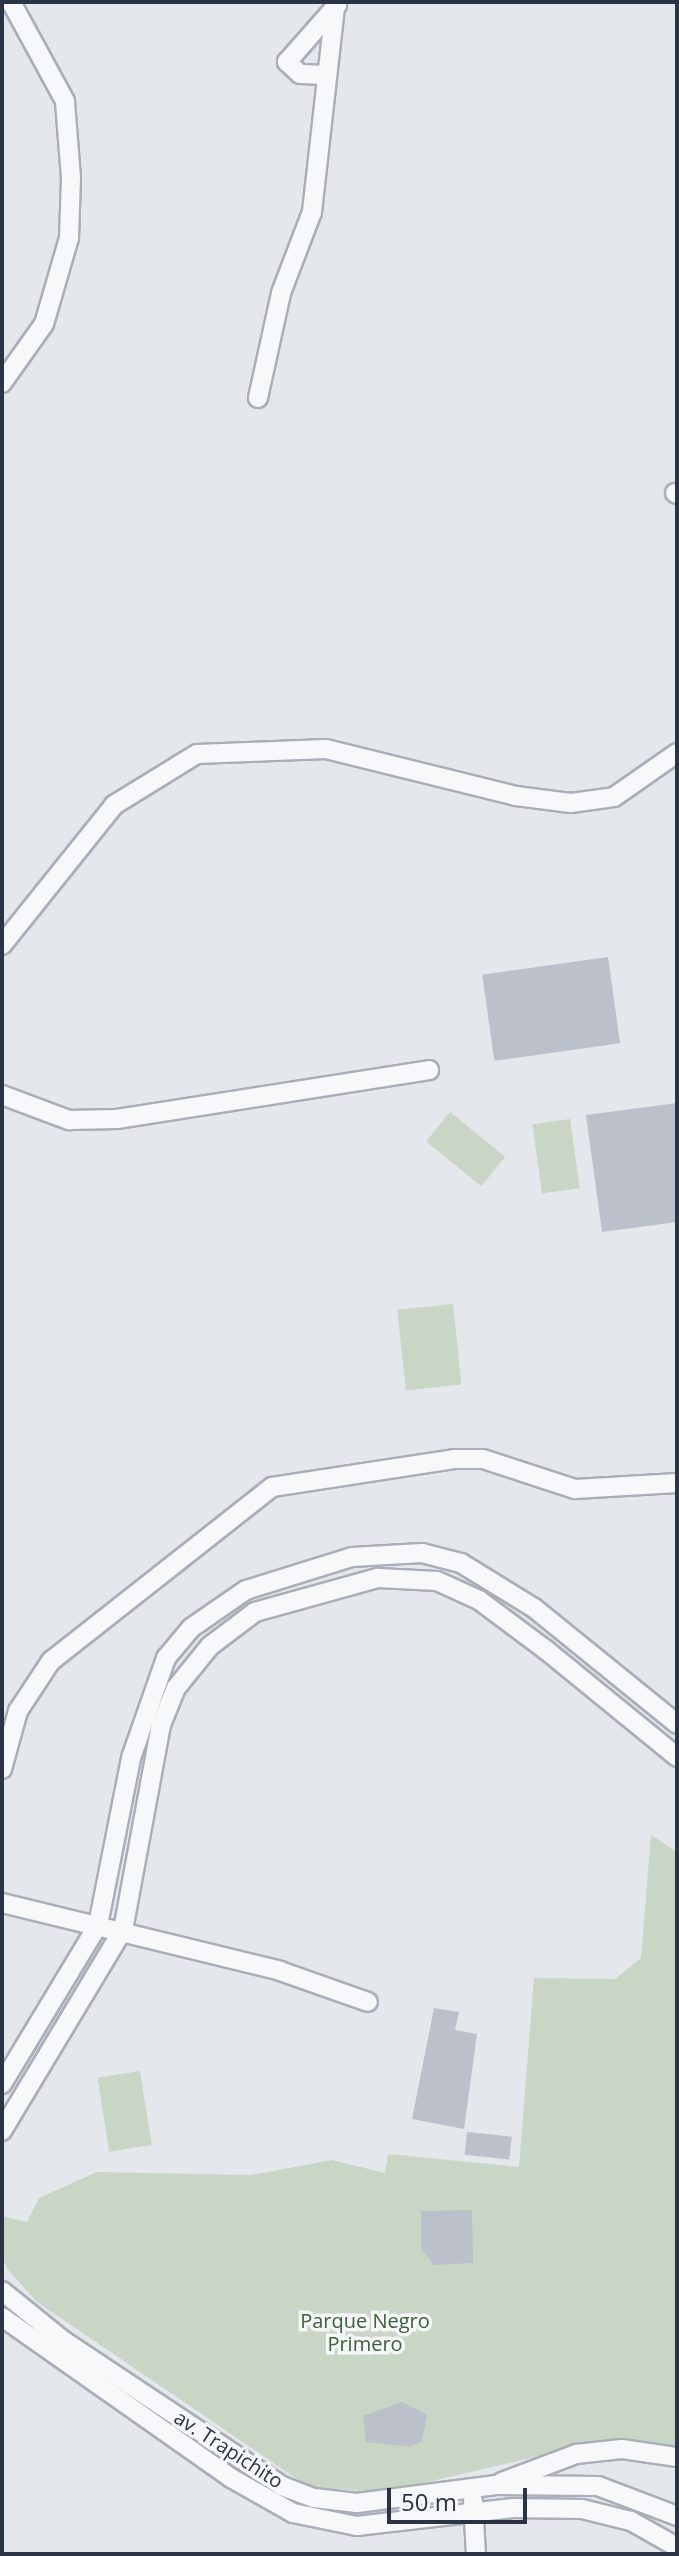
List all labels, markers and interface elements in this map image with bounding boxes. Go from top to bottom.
park label: Parque Negro Primero [300,2308,430,2355]
street label: av. Trapichito [170,2405,288,2493]
scale bar [391,2472,531,2522]
text: 50 m [401,2485,457,2518]

